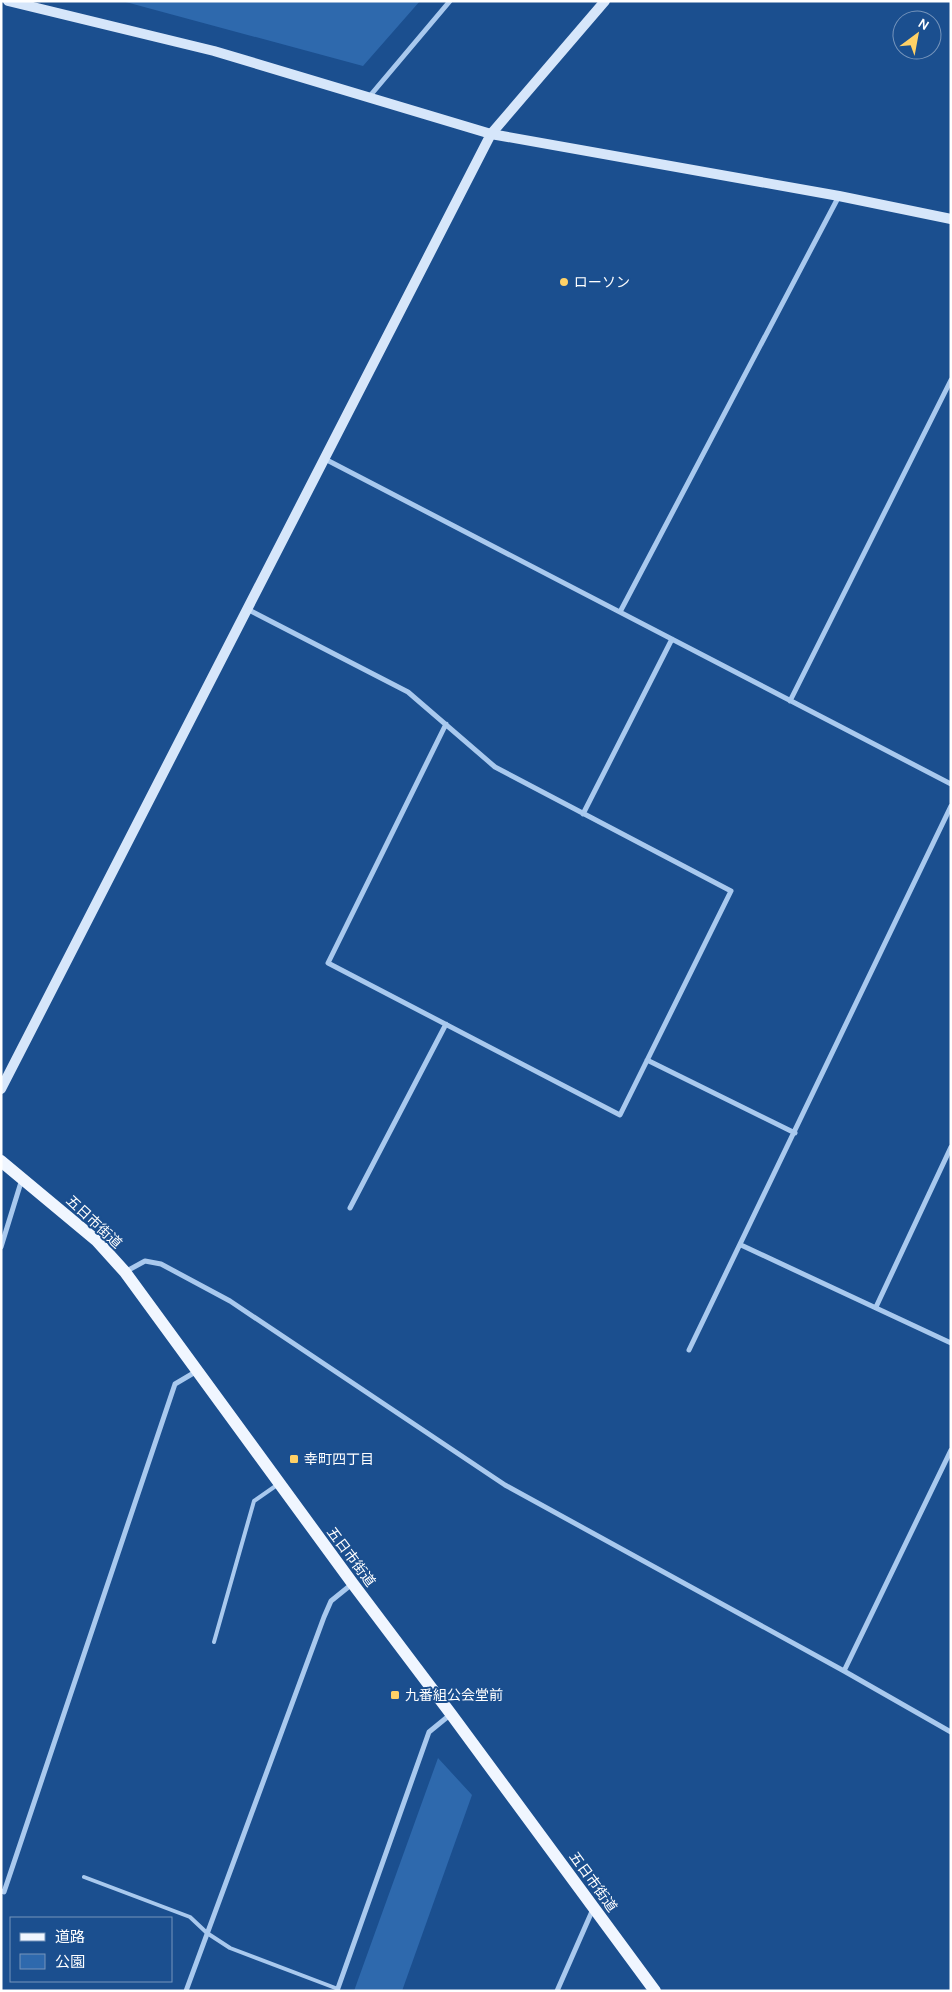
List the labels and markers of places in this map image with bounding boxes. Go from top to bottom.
place label: ローソン [574,274,630,291]
marker: ローソン [558,276,570,288]
place label: 幸町四丁目 [304,1451,374,1468]
marker: 幸町四丁目 [288,1453,300,1465]
place label: 九番組公会堂前 [405,1687,503,1704]
marker: 九番組公会堂前 [389,1689,401,1701]

